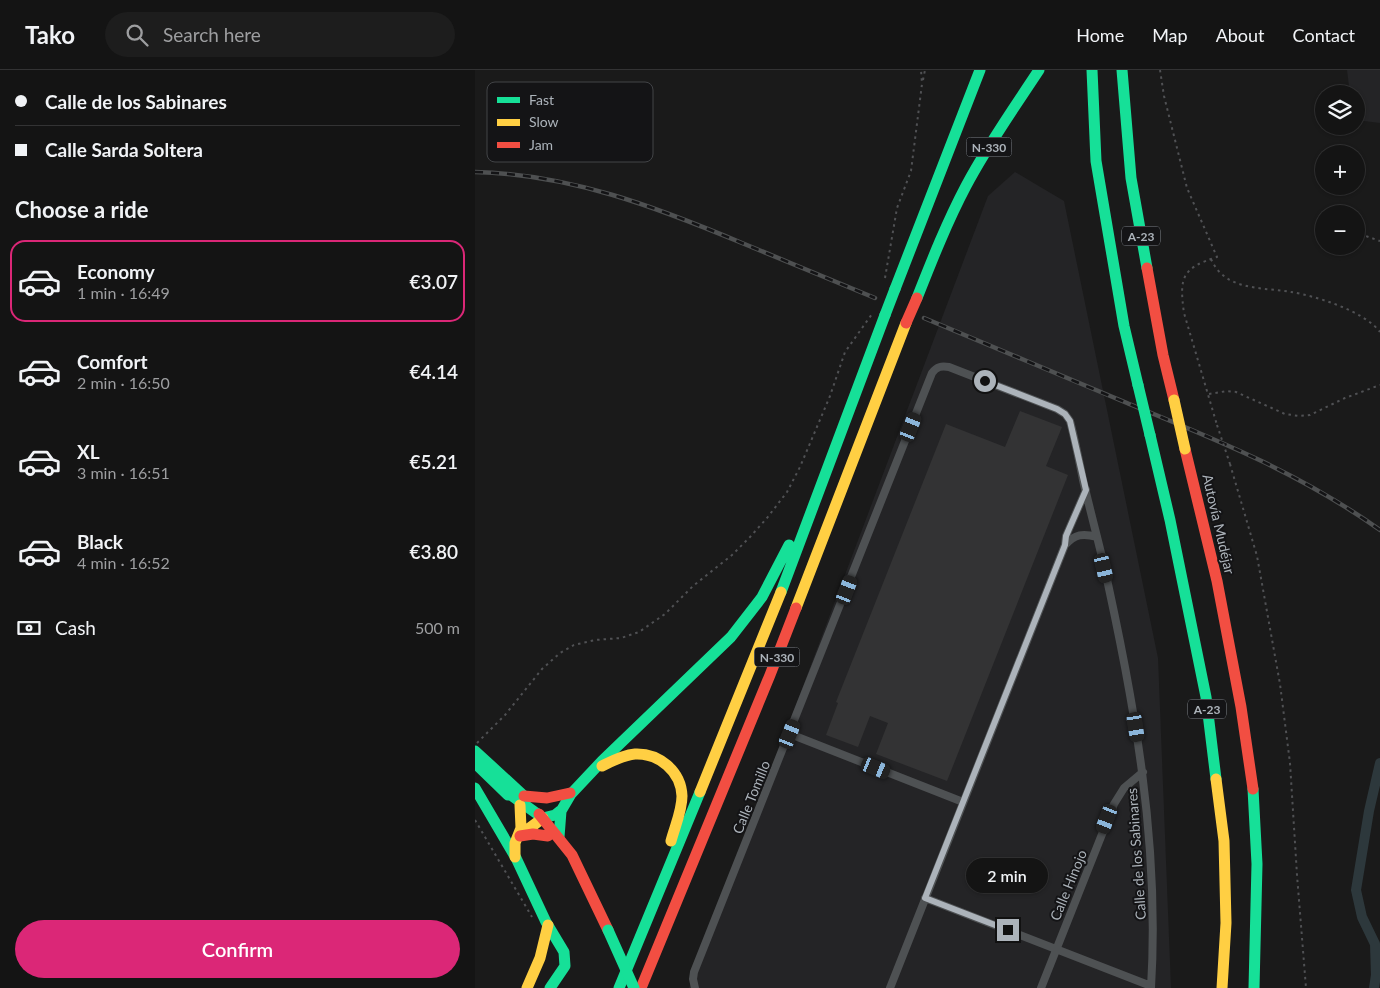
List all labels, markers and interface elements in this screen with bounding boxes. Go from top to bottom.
search box [105,12,455,57]
text: Tako [25,20,75,49]
icon: search [123,21,151,49]
text: Search here [163,23,261,46]
text: Home [1076,24,1124,46]
text: Map [1152,24,1188,46]
text: About [1216,24,1265,46]
text: Contact [1293,24,1355,46]
legend [487,82,653,162]
map controls [1315,85,1365,255]
button: layers [1315,85,1365,135]
text: Calle de los Sabinares [45,90,227,113]
text: Fast [529,91,554,108]
text: Slow [529,113,559,130]
text: Jam [529,136,553,153]
text: Calle Sarda Soltera [45,138,203,161]
road number: N-330 [967,138,1011,156]
button: + [1315,145,1365,195]
text: Choose a ride [15,196,149,223]
button: − [1315,205,1365,255]
road number: A-23 [1122,227,1160,246]
icon: car [17,259,62,304]
text: Economy [77,260,155,283]
text: €3.07 [409,270,458,293]
text: 1 min · 16:49 [77,283,170,302]
icon: car [17,349,62,394]
text: Comfort [77,350,148,373]
text: €4.14 [409,360,458,383]
route start [974,370,996,392]
text: 2 min · 16:50 [77,373,170,392]
car [898,410,923,444]
icon: car [17,439,62,484]
text: XL [77,440,100,463]
text: €5.21 [409,450,458,473]
text: 3 min · 16:51 [77,463,170,482]
street label: Autovía Mudéjar [1199,472,1239,576]
icon: car [17,529,62,574]
text: Black [77,530,123,553]
text: €3.80 [409,540,458,563]
car [1093,552,1114,584]
text: 4 min · 16:52 [77,553,170,572]
car [834,573,859,607]
icon: cash [15,614,43,642]
text: Cash [55,616,96,639]
text: 500 m [415,618,460,637]
road number: N-330 [755,648,799,666]
road number: A-23 [1188,700,1226,718]
car [1126,711,1145,743]
car [777,717,802,751]
car [859,755,892,781]
street label: Calle Tomillo [729,758,773,836]
street label: Calle de los Sabinares [1123,787,1149,921]
car [1094,802,1119,836]
street label: Calle Hinojo [1046,847,1090,923]
callout: 2 min [967,858,1049,892]
text: 2 min [987,866,1027,885]
route end [997,919,1019,941]
button: Confirm [15,920,460,978]

